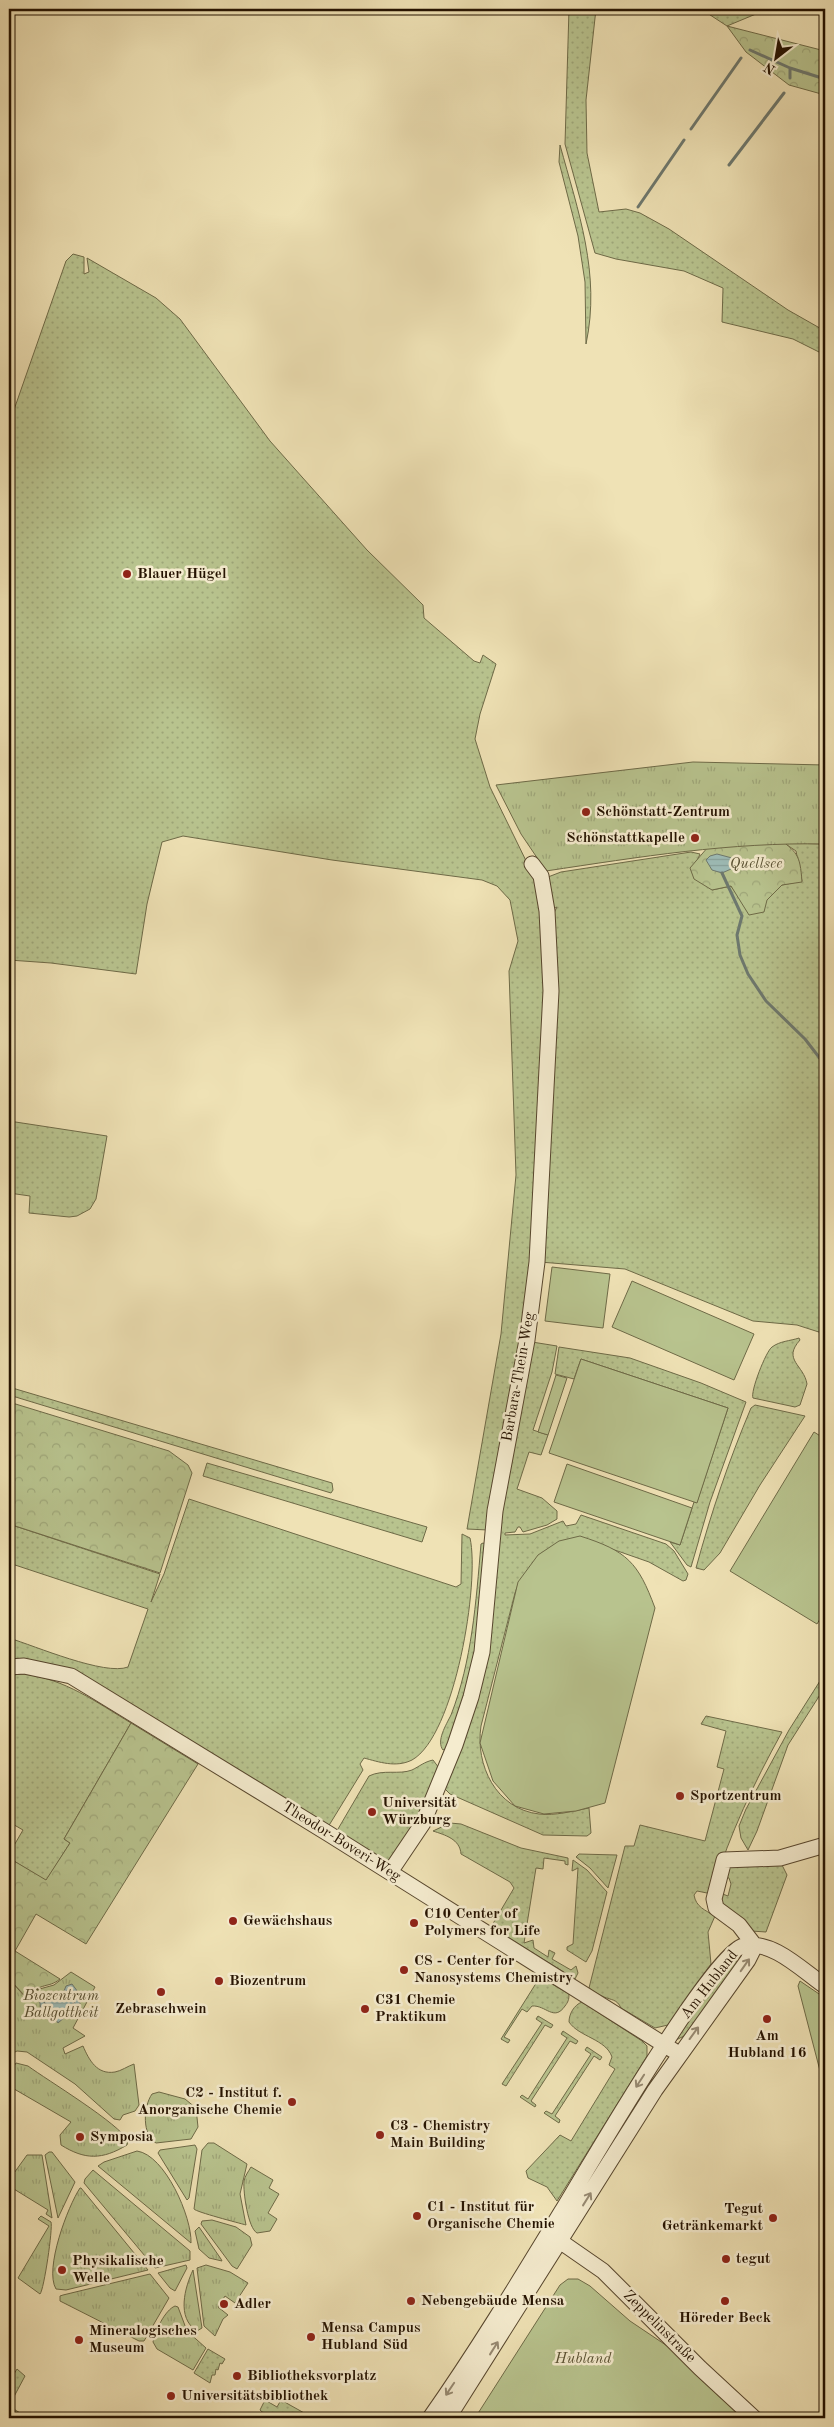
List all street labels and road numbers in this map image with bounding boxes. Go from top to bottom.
street label: Barbara-Thein-Weg [500,1311,538,1443]
street label: Theodor-Boveri-Weg [279,1799,403,1885]
street label: Am Hubland [679,1948,741,2022]
street label: Zeppelinstraße [620,2288,698,2366]

